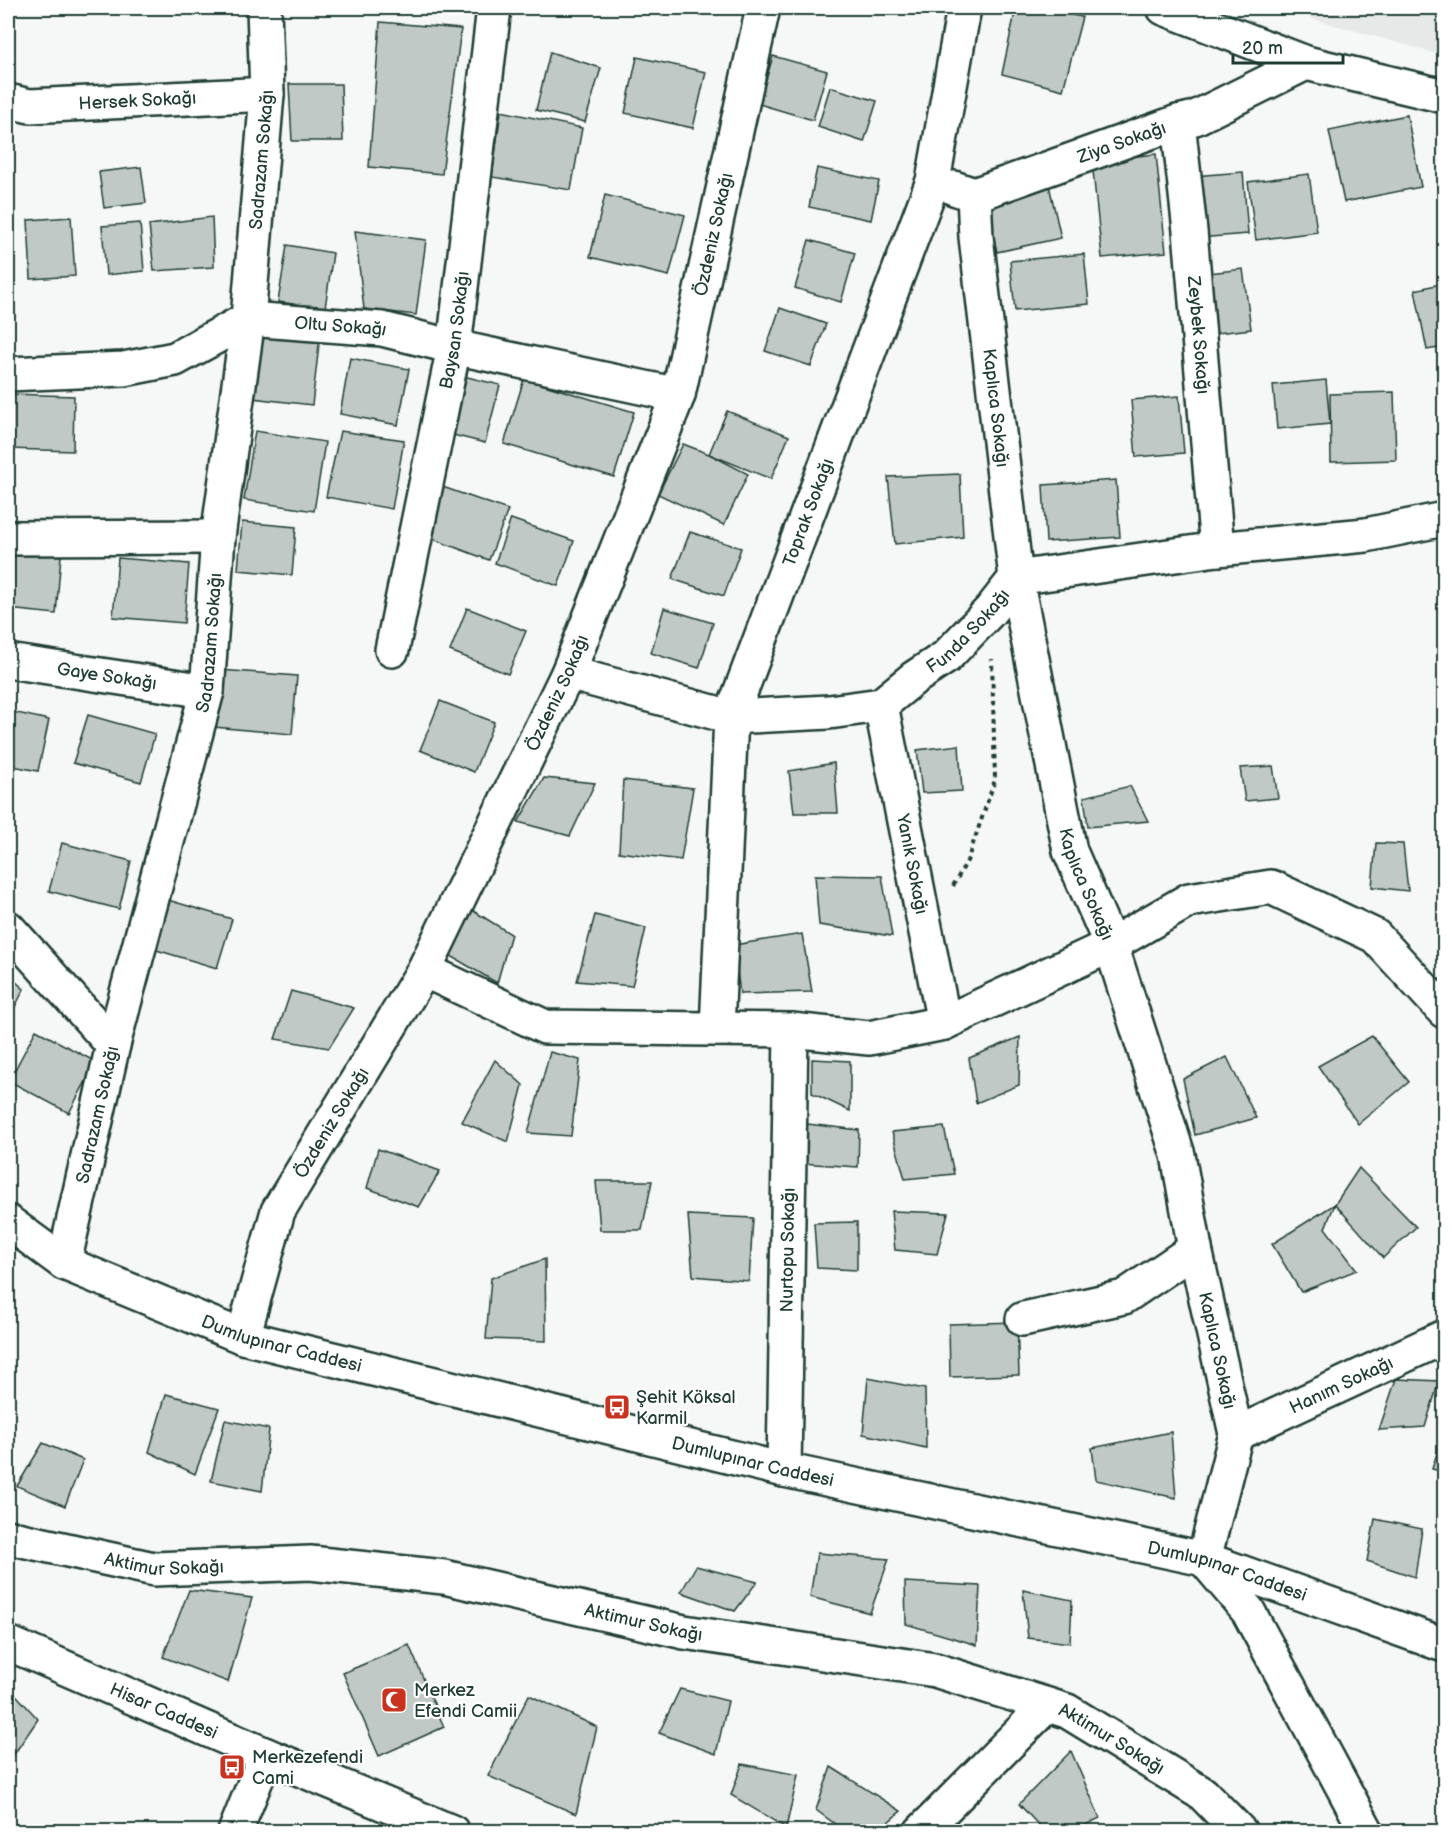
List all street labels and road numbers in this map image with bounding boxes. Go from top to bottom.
street label: Hersek Sokağı [78,88,197,115]
street label: Sadrazam Sokağı [246,89,278,231]
street label: Ziya Sokağı [1074,117,1169,168]
street label: Özdeniz Sokağı [689,171,737,298]
street label: Baysan Sokağı [436,270,474,391]
street label: Zeybek Sokağı [1183,274,1214,395]
street label: Oltu Sokağı [294,312,389,341]
street label: Kaplıca Sokağı [978,347,1013,468]
street label: Toprak Sokağı [779,456,838,569]
street label: Sadrazam Sokağı [192,572,226,715]
street label: Funda Sokağı [923,585,1014,678]
street label: Özdeniz Sokağı [521,632,593,755]
street label: Gaye Sokağı [56,659,158,694]
street label: Yanık Sokağı [892,811,932,916]
street label: Kaplıca Sokağı [1055,826,1118,943]
street label: Sadrazam Sokağı [72,1044,123,1186]
street label: Özdeniz Sokağı [290,1064,373,1182]
street label: Nurtopu Sokağı [777,1187,799,1313]
street label: Kaplıca Sokağı [1194,1290,1240,1411]
street label: Dumlupınar Caddesi [198,1311,364,1377]
street label: Hanım Sokağı [1286,1352,1396,1419]
street label: Dumlupınar Caddesi [669,1433,836,1491]
street label: Dumlupınar Caddesi [1145,1537,1310,1606]
street label: Aktimur Sokağı [102,1548,224,1581]
street label: Aktimur Sokağı [582,1600,704,1646]
street label: Hisar Caddesi [107,1679,221,1744]
street label: Aktimur Sokağı [1056,1699,1168,1779]

